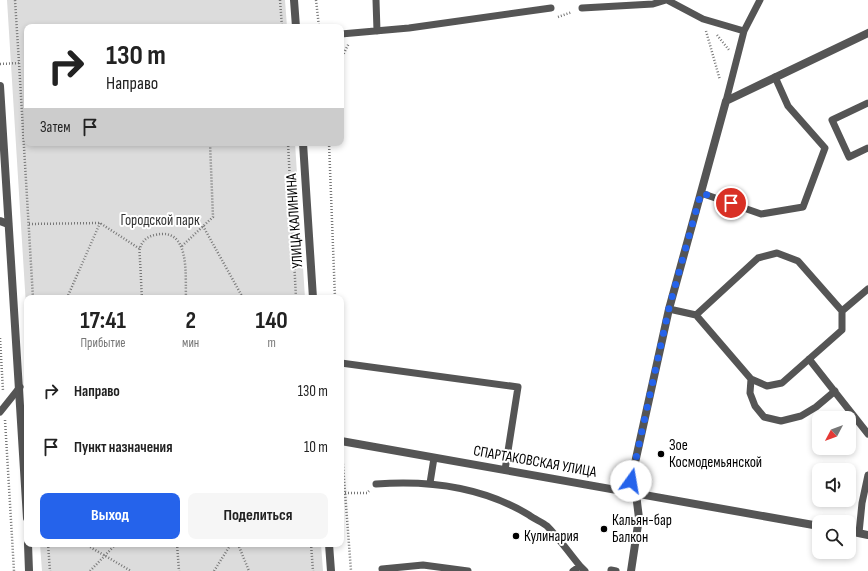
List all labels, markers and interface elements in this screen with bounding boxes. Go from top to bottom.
text: 130 m [106,39,166,72]
icon: right [40,40,92,92]
text: Направо [106,73,158,94]
icon: arrive [79,116,101,138]
text: Затем [40,118,71,137]
street label: УЛИЦА КАЛИНИНА [282,172,307,269]
pin [714,186,748,220]
icon: arrive [720,192,742,214]
park label: Городской парк [120,211,200,230]
text: 17:41 [80,306,126,335]
text: 2 [185,306,196,335]
text: 140 [256,306,288,335]
text: Прибытие [81,335,126,351]
text: мин [182,335,199,351]
text: m [267,335,276,351]
icon: right [40,380,62,402]
text: Направо [74,382,120,401]
text: 130 m [298,382,328,401]
north arrow [812,411,856,455]
map controls [812,411,856,559]
icon: arrive [40,436,62,458]
place label: Зое Космодемьянской [669,436,762,472]
text: Пункт назначения [74,438,172,457]
text: 10 m [304,438,328,457]
street label: СПАРТАКОВСКАЯ УЛИЦА [472,441,599,482]
marker: Зое Космодемьянской [656,449,666,459]
position arrow [610,460,652,502]
button: sound [812,463,856,507]
button: Выход [40,493,180,539]
button: Поделиться [188,493,328,539]
place label: Кальян-бар Балкон [612,511,672,547]
button: search [812,515,856,559]
marker: Кальян-бар Балкон [599,524,609,534]
place label: Кулинария [524,527,579,546]
marker: Кулинария [511,531,521,541]

